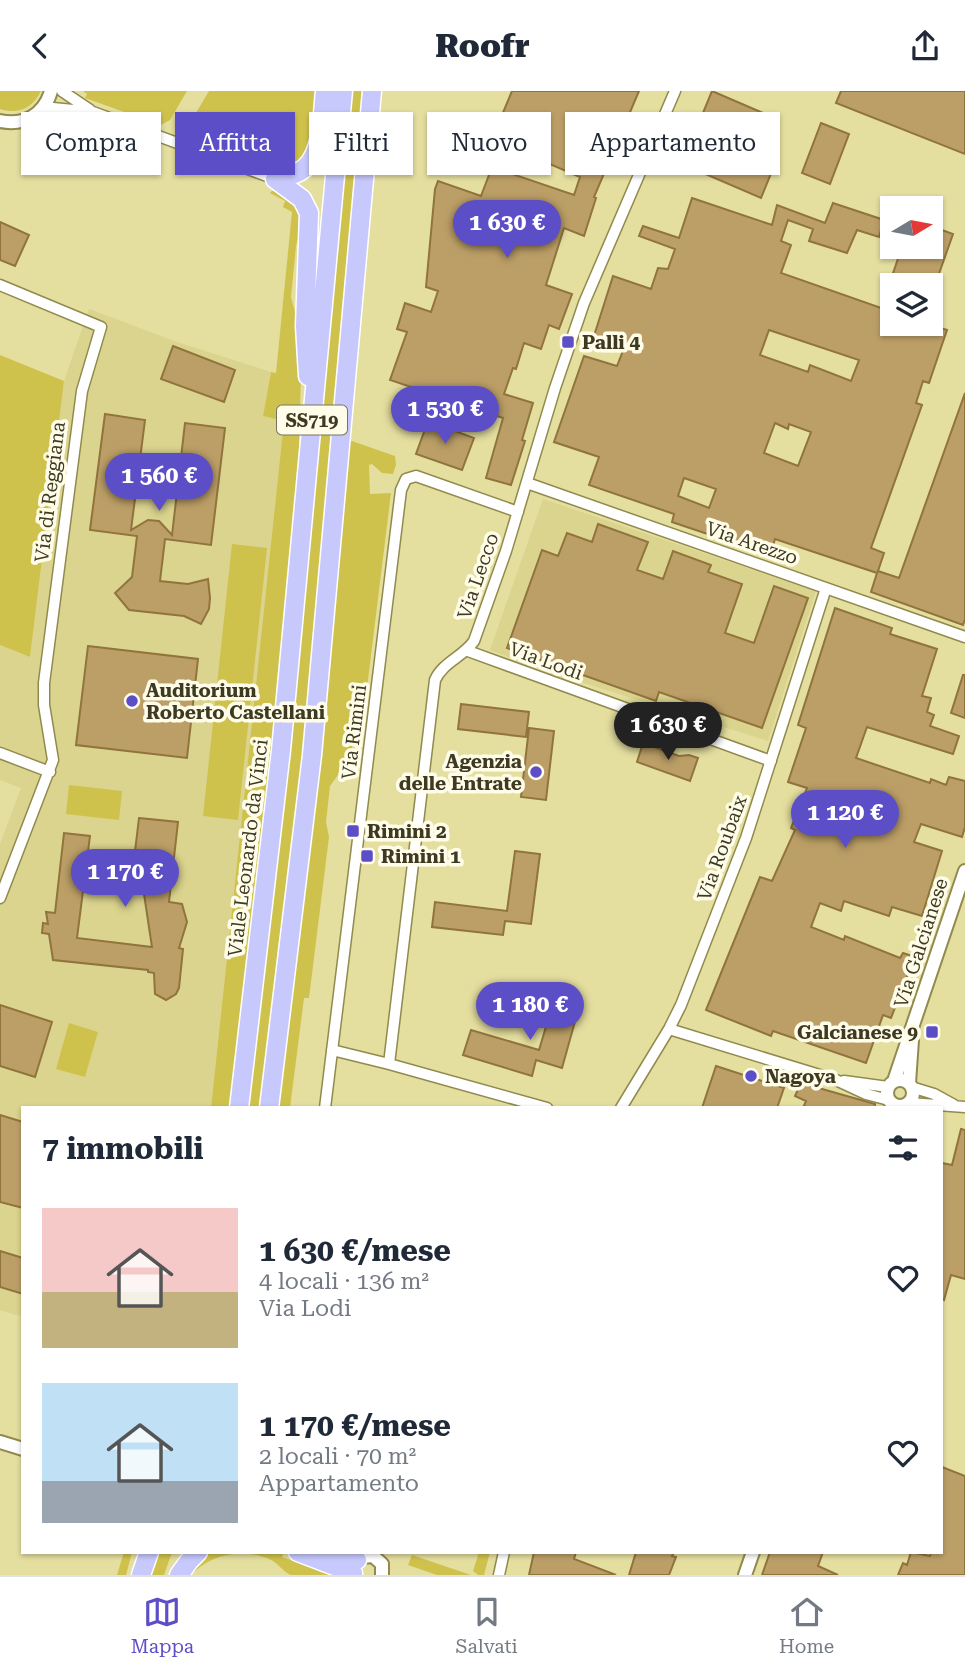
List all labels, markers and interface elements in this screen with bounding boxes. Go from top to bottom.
icon: back [21,27,59,65]
text: Roofr [435,27,530,65]
icon: share [906,27,944,65]
chip: Compra [21,112,161,175]
chip: Affitta [175,112,295,175]
chip: Filtri [309,112,413,175]
chip: Nuovo [427,112,551,175]
chip: Appartamento [565,112,780,175]
north arrow [880,196,943,259]
map controls [880,196,943,336]
pin: 1 630 € [442,201,572,260]
text: 1 630 € [469,209,545,236]
button: layers [880,273,943,336]
place label: Palli 4 [582,331,640,354]
marker: Palli 4 [560,334,576,350]
pin: 1 530 € [380,387,510,446]
text: 1 530 € [407,395,483,422]
road number: SS719 [277,405,347,435]
street label: Via di Reggiana [30,420,70,564]
pin: 1 560 € [94,453,224,513]
text: 1 560 € [121,462,197,489]
street label: Via Arezzo [703,517,801,569]
street label: Via Lecco [453,530,503,622]
street label: Via Lodi [506,637,586,685]
place label: Auditorium Roberto Castellani [146,679,325,724]
street label: Via Rimini [337,683,371,781]
marker: Auditorium Roberto Castellani [124,693,140,709]
pin: 1 630 € [603,703,733,762]
text: 1 630 € [630,711,706,738]
street label: Viale Leonardo da Vinci [223,738,273,958]
place label: Agenzia delle Entrate [399,750,522,795]
marker: Agenzia delle Entrate [528,764,544,780]
pin: 1 120 € [780,791,910,850]
street label: Via Roubaix [692,792,752,904]
text: 1 120 € [807,799,883,826]
place label: Rimini 2 [367,820,447,843]
marker: Rimini 2 [345,823,361,839]
place label: Rimini 1 [381,845,461,868]
marker: Rimini 1 [359,848,375,864]
pin: 1 170 € [60,849,190,909]
text: 1 170 € [87,858,163,885]
street label: Via Galcianese [889,875,953,1011]
pin: 1 180 € [465,983,595,1042]
text: 1 180 € [492,991,568,1018]
place label: Galcianese 9 [797,1021,918,1044]
marker: Galcianese 9 [924,1024,940,1040]
place label: Nagoya [765,1065,836,1088]
marker: Nagoya [743,1068,759,1084]
icon: filters [884,1129,922,1167]
text: 7 immobili [42,1131,203,1166]
text: 1 630 €/mese [259,1233,451,1268]
icon: home [98,1236,182,1320]
icon: heart [884,1259,922,1297]
text: 4 locali · 136 m² [259,1268,429,1295]
text: Via Lodi [259,1295,351,1322]
text: 1 170 €/mese [259,1408,451,1443]
icon: home [98,1411,182,1495]
icon: heart [884,1434,922,1472]
text: 2 locali · 70 m² [259,1443,416,1470]
text: Appartamento [259,1470,419,1497]
tab: Mappa [131,1593,194,1658]
tab: Salvati [456,1593,518,1658]
tab: Home [779,1593,834,1658]

